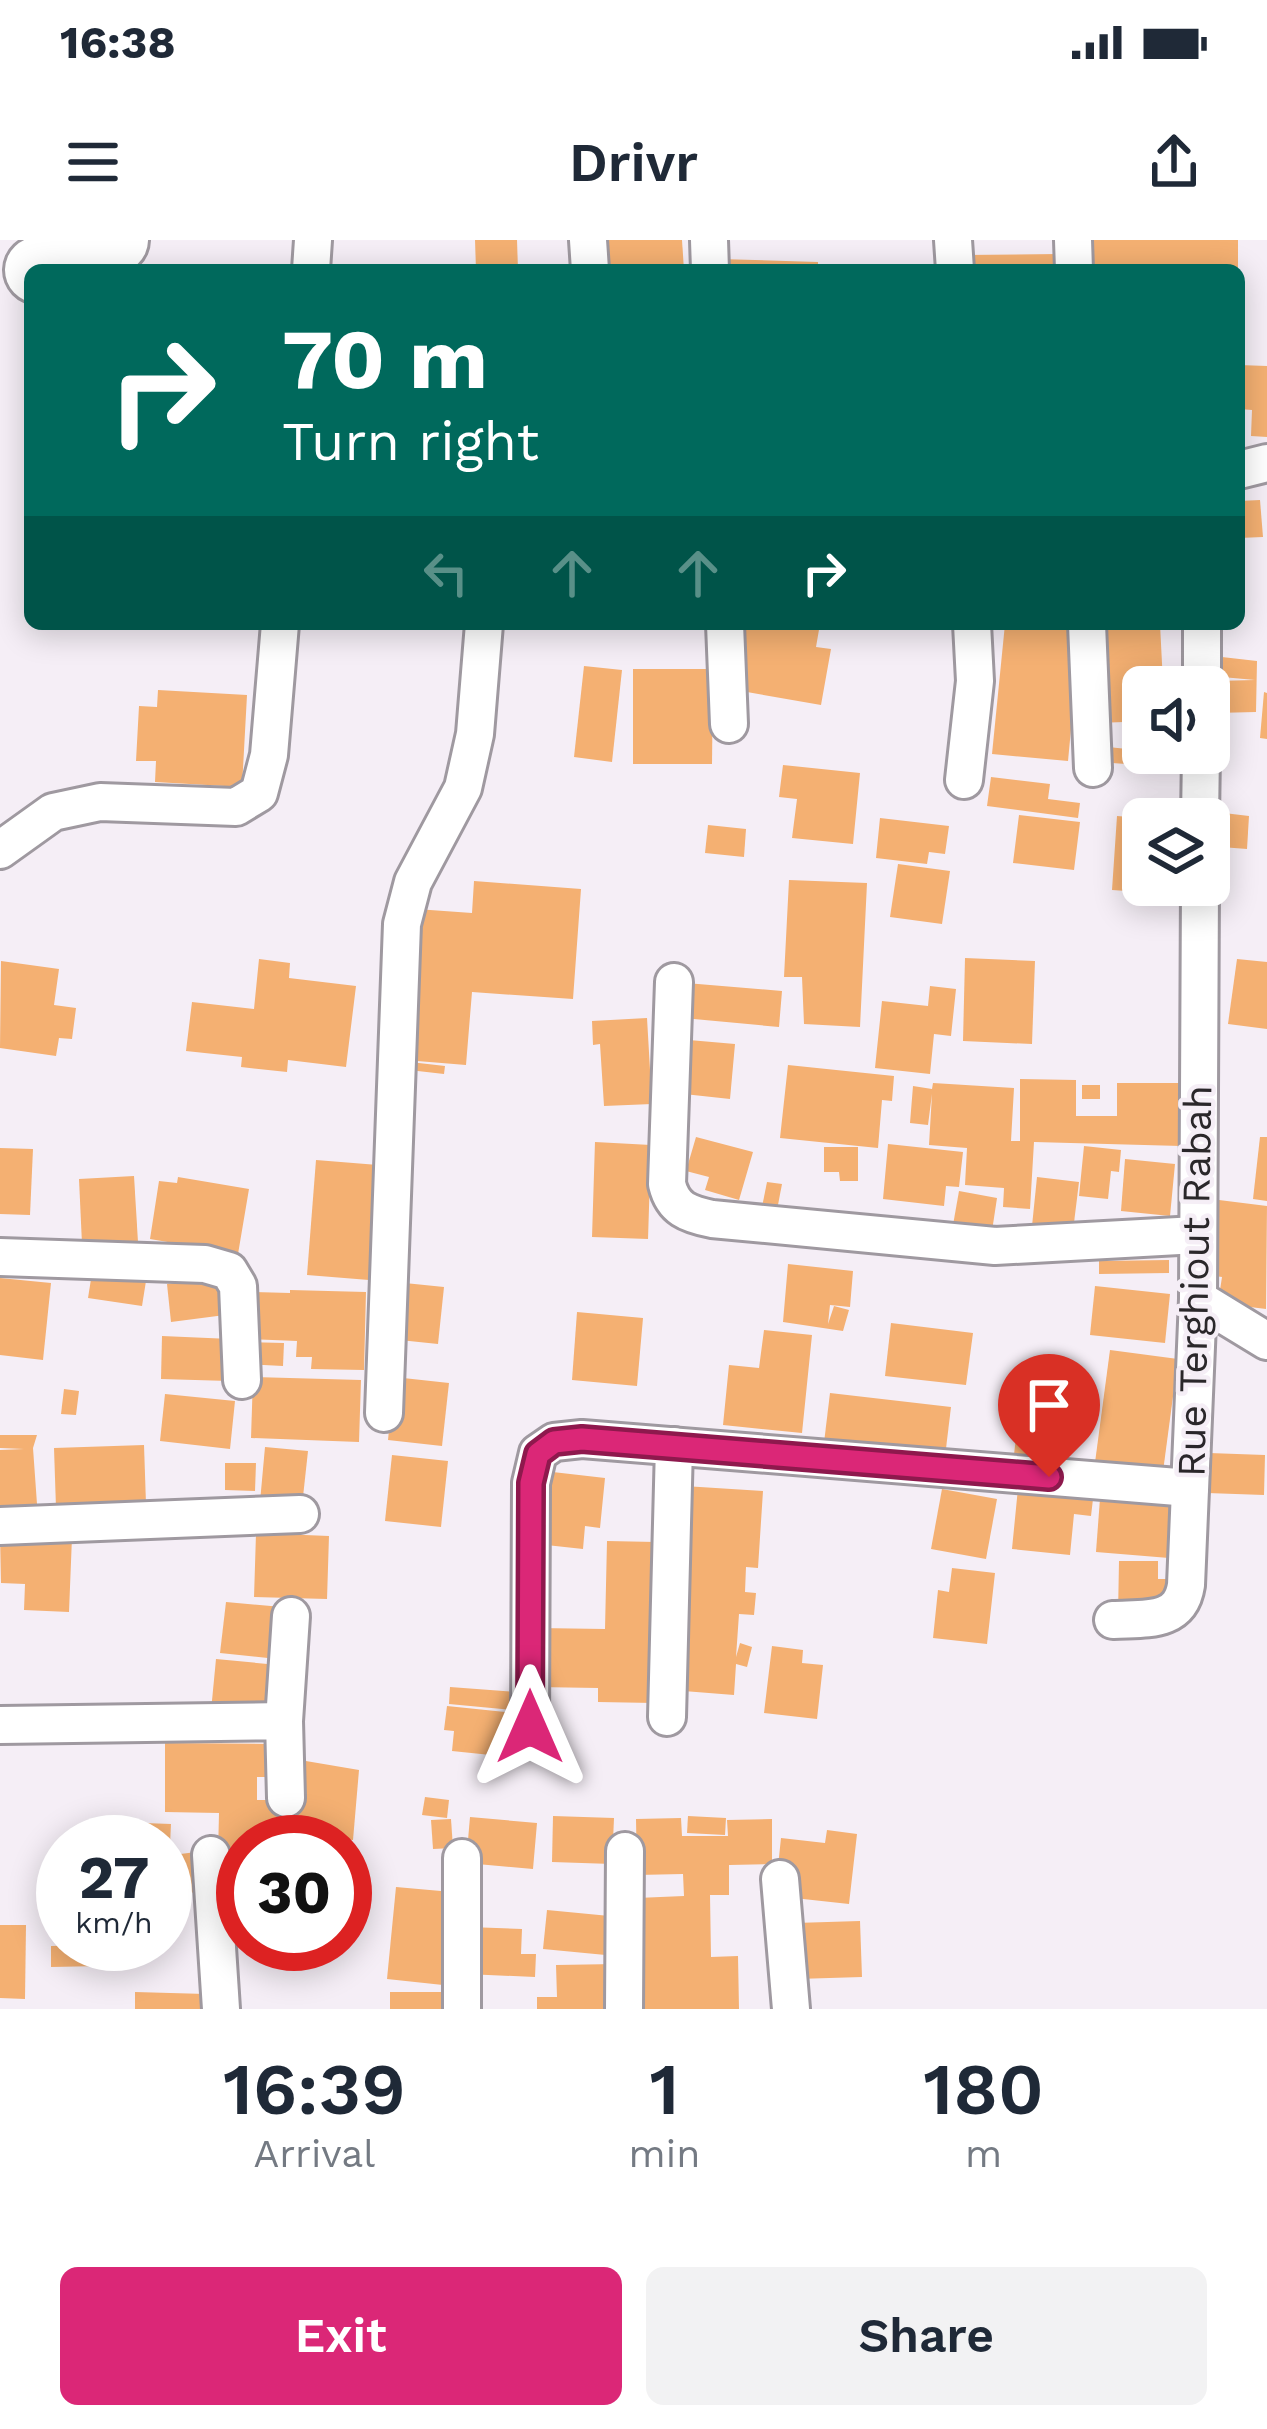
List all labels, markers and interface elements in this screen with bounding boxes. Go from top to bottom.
text: 16:38 [60,16,176,69]
icon: menu [60,129,126,195]
icon: share [1141,129,1207,195]
text: Drivr [569,131,698,194]
text: 70 m [282,310,488,408]
icon: right [84,312,240,468]
text: Turn right [282,410,539,473]
icon: left [413,540,479,606]
icon: ahead [539,540,605,606]
icon: ahead [665,540,731,606]
icon: right [791,540,857,606]
map controls [1122,666,1230,906]
button: sound [1122,666,1230,774]
button: layers [1122,798,1230,906]
street label: Rue Terghiout Rabah [1169,1085,1220,1477]
pin [998,1354,1100,1477]
icon: arrive [1016,1372,1082,1438]
position arrow [467,1664,593,1790]
speed limit sign: 30 [216,1815,372,1971]
text: 27 [78,1842,150,1913]
text: km/h [75,1905,153,1940]
text: 16:39 [223,2047,406,2131]
text: 1 [649,2047,679,2131]
text: 180 [923,2047,1044,2131]
text: Arrival [253,2131,375,2176]
text: min [629,2131,700,2176]
text: m [965,2131,1002,2176]
button: Exit [60,2267,622,2405]
button: Share [646,2267,1207,2405]

